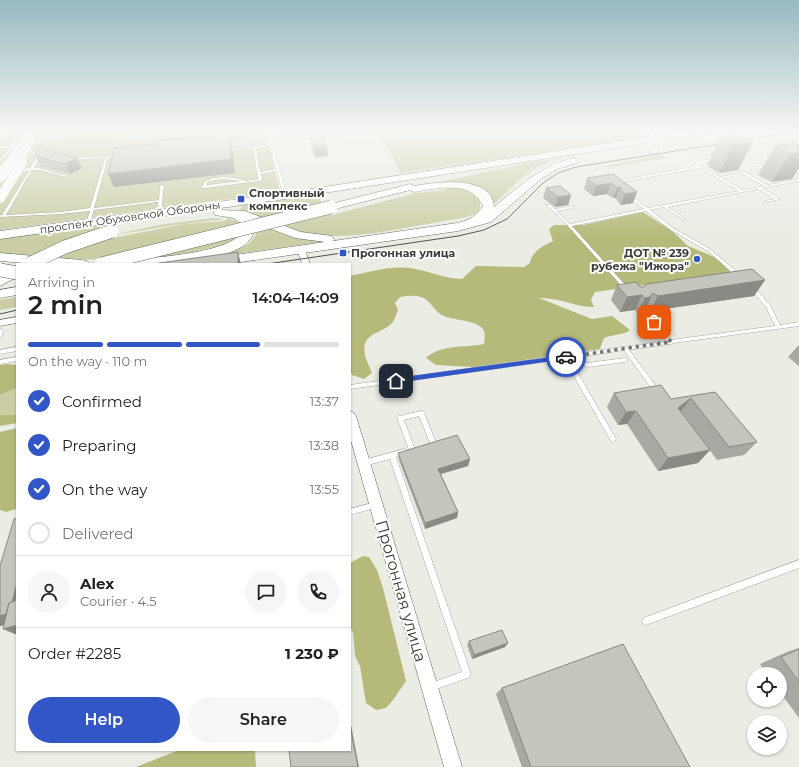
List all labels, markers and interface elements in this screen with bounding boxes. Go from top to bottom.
place label: Спортивный комплекс [249,186,325,213]
marker: Спортивный комплекс [236,194,246,204]
street label: проспект Обуховской Обороны [39,197,221,237]
place label: Прогонная улица [351,246,455,260]
place label: ДОТ № 239 рубежа "Ижора" [591,246,689,273]
marker: Прогонная улица [338,248,348,258]
marker: ДОТ № 239 рубежа "Ижора" [692,254,702,264]
text: Arriving in [28,274,95,290]
text: 14:04–14:09 [253,288,339,307]
text: 2 min [28,289,103,321]
pin [637,305,671,339]
icon: bag [643,311,665,333]
courier [546,337,586,377]
icon: car [555,346,577,368]
text: On the way · 110 m [28,353,147,369]
pin [379,364,413,398]
icon: home [385,370,407,392]
icon: check [28,390,50,412]
text: Confirmed [62,392,142,411]
text: 13:37 [309,393,339,409]
icon: check [28,434,50,456]
text: Preparing [62,436,137,455]
text: 13:38 [309,437,339,453]
icon: check [28,478,50,500]
text: On the way [62,480,147,499]
text: 13:55 [310,481,339,497]
street label: Прогонная улица [372,518,430,664]
text: Delivered [62,524,134,543]
button: person [28,571,70,613]
button: chat [245,571,287,613]
button: phone [297,571,339,613]
text: Alex [80,574,114,593]
text: Courier · 4.5 [80,593,157,609]
text: Order #2285 [28,644,121,663]
text: 1 230 ₽ [285,644,339,663]
map controls [747,667,787,755]
button: locate [747,667,787,707]
button: Help [28,697,180,743]
button: Share [188,697,339,743]
button: layers [747,715,787,755]

